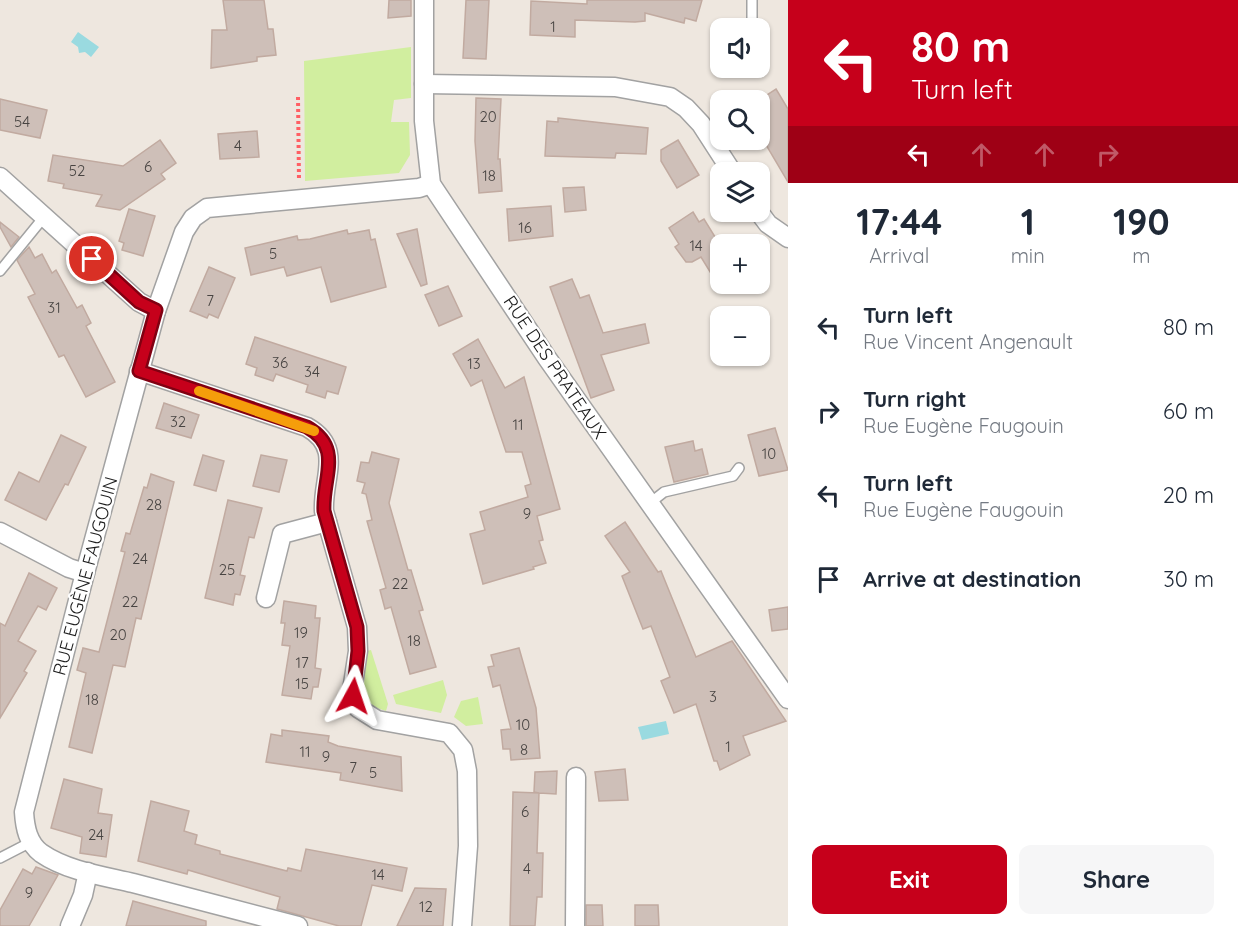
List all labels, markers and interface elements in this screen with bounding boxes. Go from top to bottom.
house number: 1 [550,17,556,36]
map controls [710,18,770,366]
button: sound [710,18,770,78]
text: 80 m [911,20,1010,73]
icon: left [812,24,890,102]
text: Turn left [911,72,1013,106]
button: search [710,90,770,150]
house number: 20 [479,107,497,126]
house number: 54 [14,112,30,131]
house number: 4 [234,136,242,155]
icon: left [902,138,935,171]
icon: ahead [965,138,998,171]
icon: ahead [1028,138,1061,171]
icon: right [1091,138,1124,171]
house number: 6 [144,157,152,176]
house number: 52 [69,161,85,180]
button: layers [710,162,770,222]
house number: 18 [482,166,496,185]
text: 17:44 [856,199,942,244]
text: 1 [1021,199,1035,244]
text: 190 [1113,199,1170,244]
house number: 16 [518,218,532,237]
pin [66,233,117,284]
button: + [710,234,770,294]
house number: 14 [689,236,703,255]
icon: arrive [75,242,108,275]
text: Arrival [869,243,929,268]
text: min [1011,243,1045,268]
text: m [1132,243,1150,268]
house number: 5 [269,244,277,263]
house number: 7 [206,291,214,310]
street label: RUE DES PRATEAUX [499,291,611,443]
house number: 31 [47,298,61,317]
text: Turn left [863,301,953,329]
button: − [710,306,770,366]
icon: left [812,311,845,344]
text: 80 m [1163,313,1214,341]
text: Rue Vincent Angenault [863,329,1073,354]
house number: 36 [272,353,288,372]
house number: 13 [467,354,481,373]
house number: 34 [304,362,320,381]
text: Turn right [863,385,967,413]
icon: right [812,395,845,428]
text: 60 m [1163,397,1214,425]
house number: 32 [170,412,186,431]
text: Rue Eugène Faugouin [863,413,1064,438]
house number: 11 [512,415,524,434]
house number: 10 [762,444,776,463]
text: Turn left [863,469,953,497]
street label: RUE EUGÈNE FAUGOUIN [47,474,123,678]
icon: left [812,479,845,512]
text: 20 m [1163,481,1214,509]
house number: 28 [146,495,162,514]
text: Rue Eugène Faugouin [863,497,1064,522]
house number: 9 [523,504,531,523]
house number: 24 [132,549,148,568]
house number: 25 [219,560,235,579]
icon: arrive [812,563,845,596]
text: Arrive at destination [863,565,1081,593]
text: 30 m [1163,565,1214,593]
house number: 22 [392,574,408,593]
house number: 22 [122,592,138,611]
house number: 19 [294,623,308,642]
house number: 20 [109,625,127,644]
house number: 18 [407,631,421,650]
house number: 17 [295,653,309,672]
position arrow [321,664,385,728]
house number: 15 [295,674,309,693]
house number: 3 [709,687,717,706]
house number: 18 [85,690,99,709]
house number: 10 [516,715,530,734]
house number: 1 [725,737,731,756]
house number: 8 [520,740,528,759]
house number: 11 [299,742,311,761]
house number: 9 [322,747,330,766]
house number: 7 [349,758,357,777]
house number: 5 [369,763,377,782]
house number: 6 [521,802,529,821]
house number: 24 [88,825,104,844]
button: Exit [812,845,1007,914]
button: Share [1019,845,1214,914]
house number: 4 [523,859,531,878]
house number: 14 [371,865,385,884]
house number: 9 [25,883,33,902]
house number: 12 [419,897,433,916]

